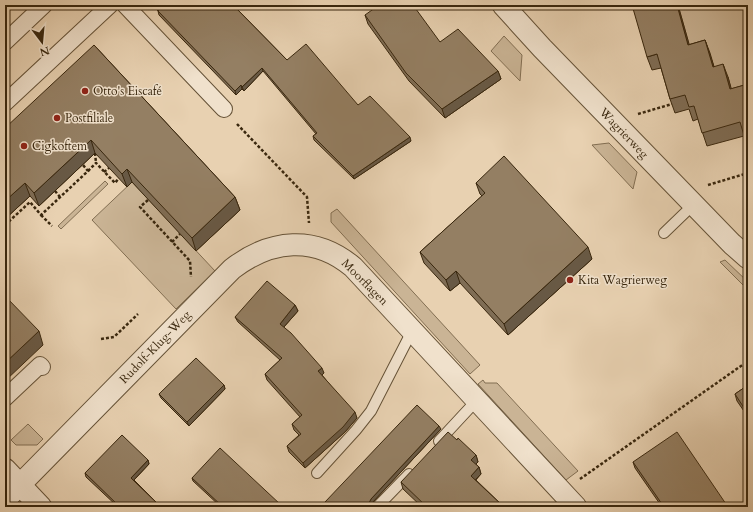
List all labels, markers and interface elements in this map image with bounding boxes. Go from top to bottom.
north arrow [22,22,62,62]
text: N [38,43,51,60]
place label: Otto's Eiscafé [93,83,162,99]
marker: Otto's Eiscafé [80,86,90,96]
street label: Wagrierweg [595,104,652,162]
place label: Postfiliale [65,110,113,126]
marker: Postfiliale [52,113,62,123]
place label: Cigkoftem [32,138,88,154]
marker: Cigkoftem [19,141,29,151]
street label: Moorflagen [338,255,392,309]
place label: Kita Wagrierweg [578,272,667,288]
marker: Kita Wagrierweg [565,275,575,285]
street label: Rudolf-Klug-Weg [116,307,194,387]

